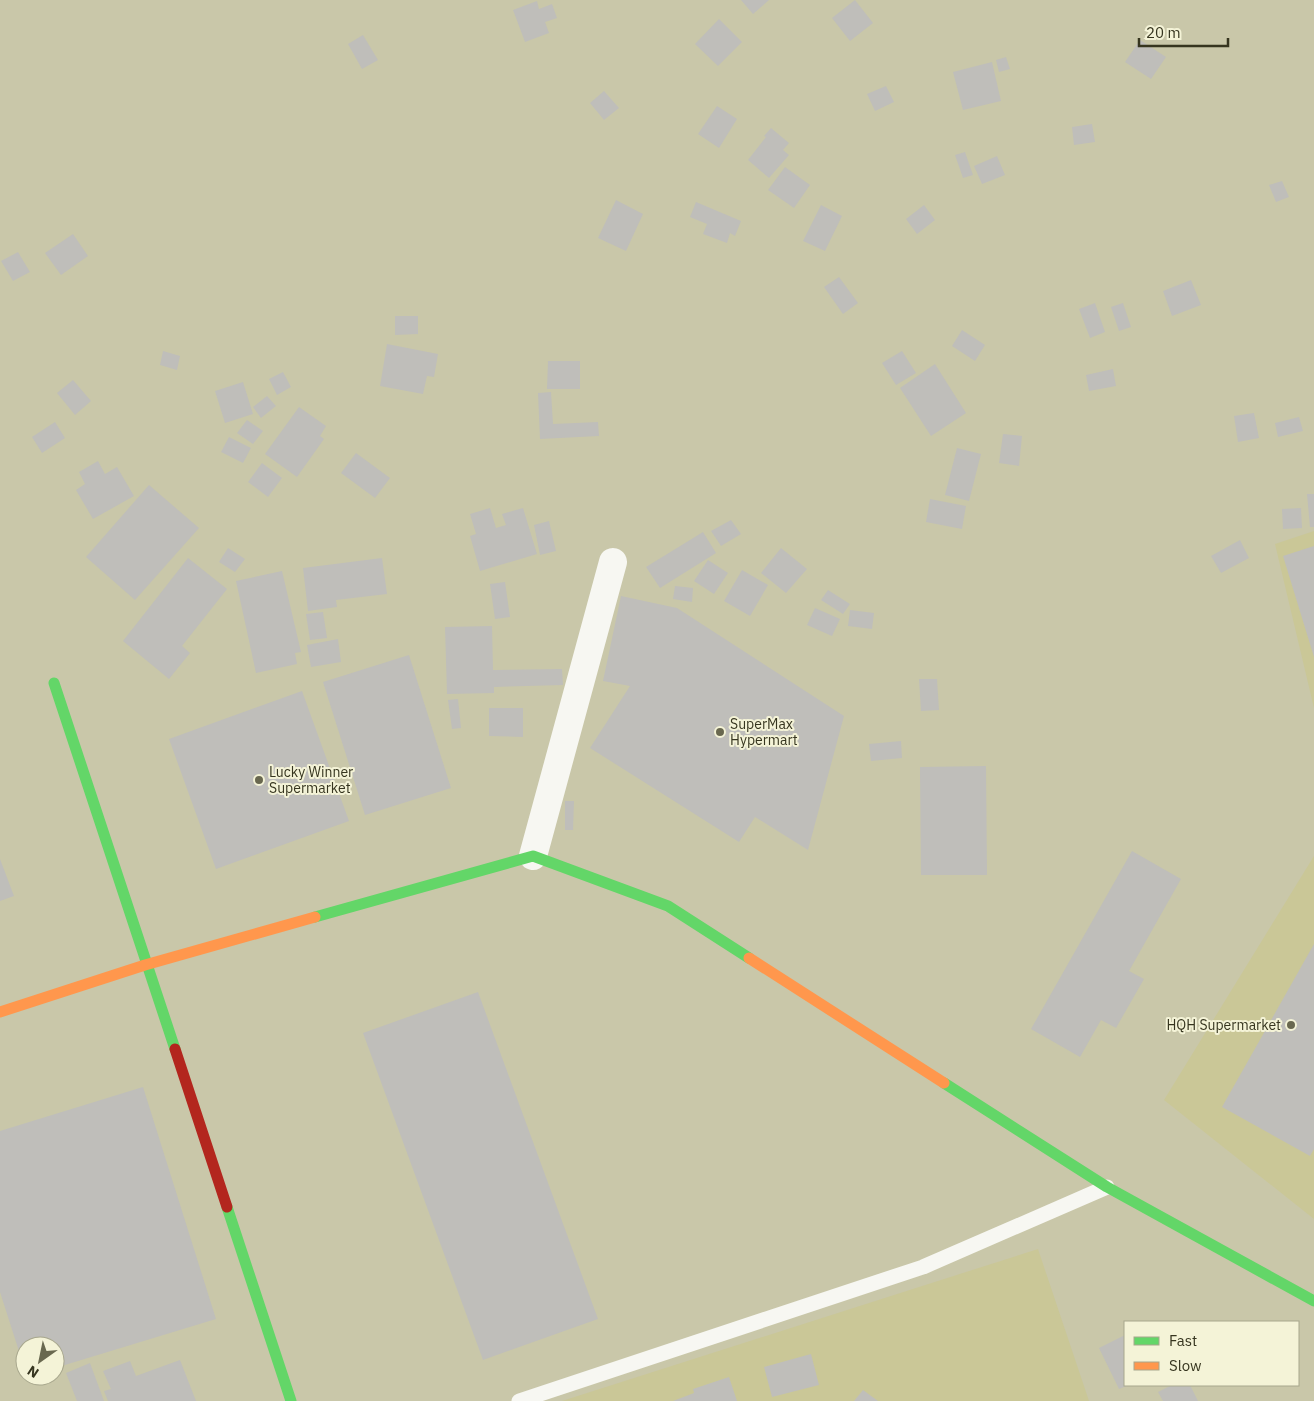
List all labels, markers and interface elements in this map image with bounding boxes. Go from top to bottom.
scale bar [1139,15,1228,47]
text: 20 m [1146,23,1181,42]
place label: SuperMax Hypermart [730,715,798,749]
marker: SuperMax Hypermart [714,726,726,738]
place label: Lucky Winner Supermarket [269,763,353,797]
marker: Lucky Winner Supermarket [253,774,265,786]
place label: HQH Supermarket [1166,1016,1281,1034]
marker: HQH Supermarket [1285,1019,1297,1031]
legend [1124,1321,1299,1386]
text: Fast [1169,1331,1197,1350]
north arrow [15,1336,65,1386]
text: Slow [1169,1356,1202,1375]
text: N [24,1362,42,1382]

